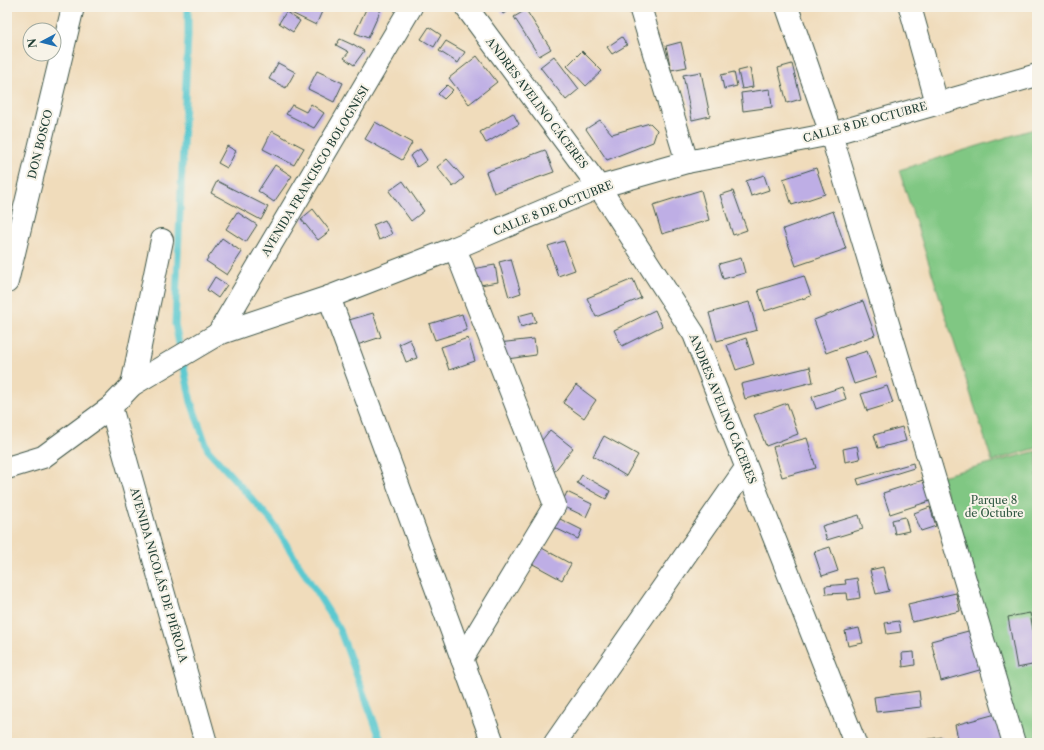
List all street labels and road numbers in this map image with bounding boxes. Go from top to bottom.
street label: ANDRES AVELINO CÁCERES [483,34,591,171]
street label: AVENIDA FRANCISCO BOLOGNESI [258,83,372,260]
street label: CALLE 8 DE OCTUBRE [801,99,929,145]
street label: DON BOSCO [25,108,55,180]
street label: CALLE 8 DE OCTUBRE [491,177,615,238]
street label: ANDRES AVELINO CÁCERES [686,331,760,486]
street label: AVENIDA NICOLÁS DE PIÉROLA [127,485,191,665]

